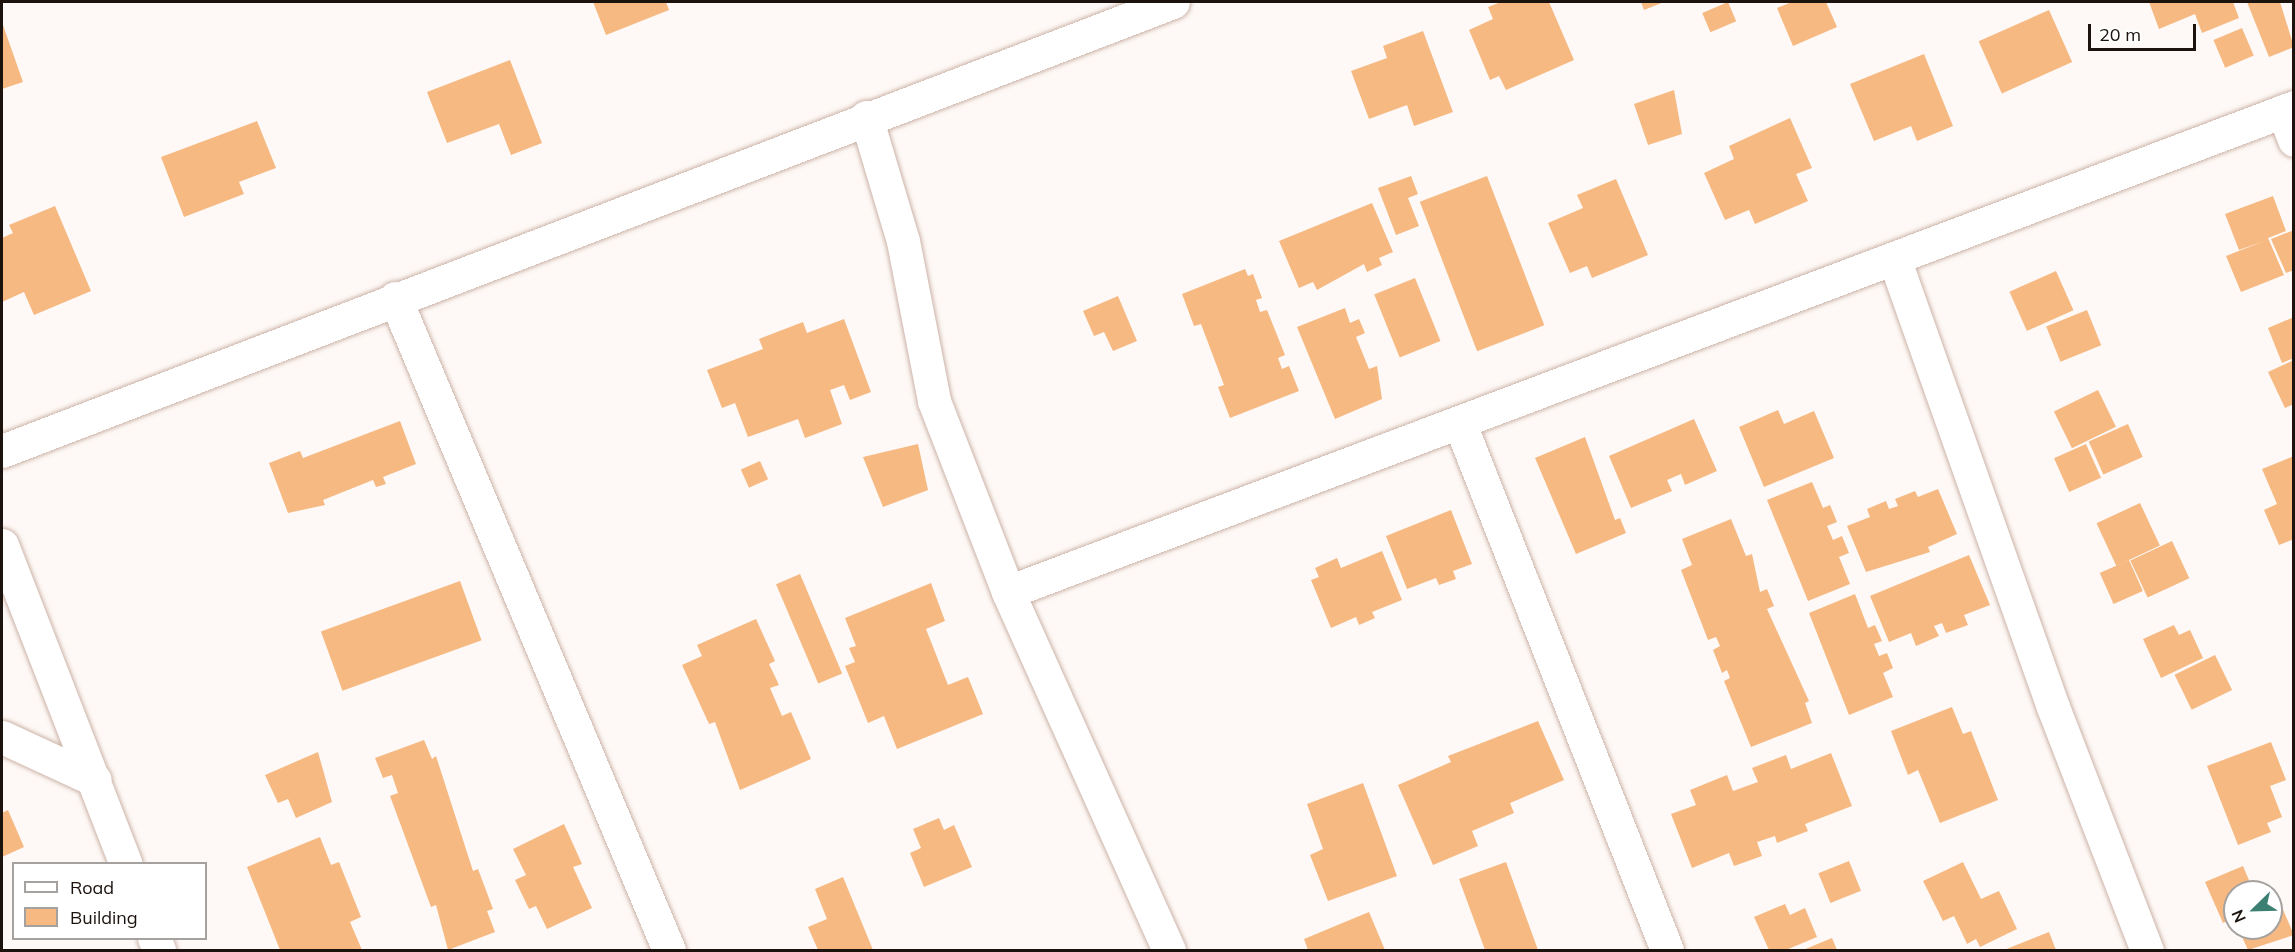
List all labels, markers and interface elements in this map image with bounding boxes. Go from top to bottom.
scale bar [2091,12,2199,50]
text: 20 m [2099,23,2141,46]
legend [12,862,207,940]
text: Road [70,876,114,899]
north arrow [2223,880,2283,940]
text: Building [70,906,138,929]
text: N [2227,907,2250,926]

